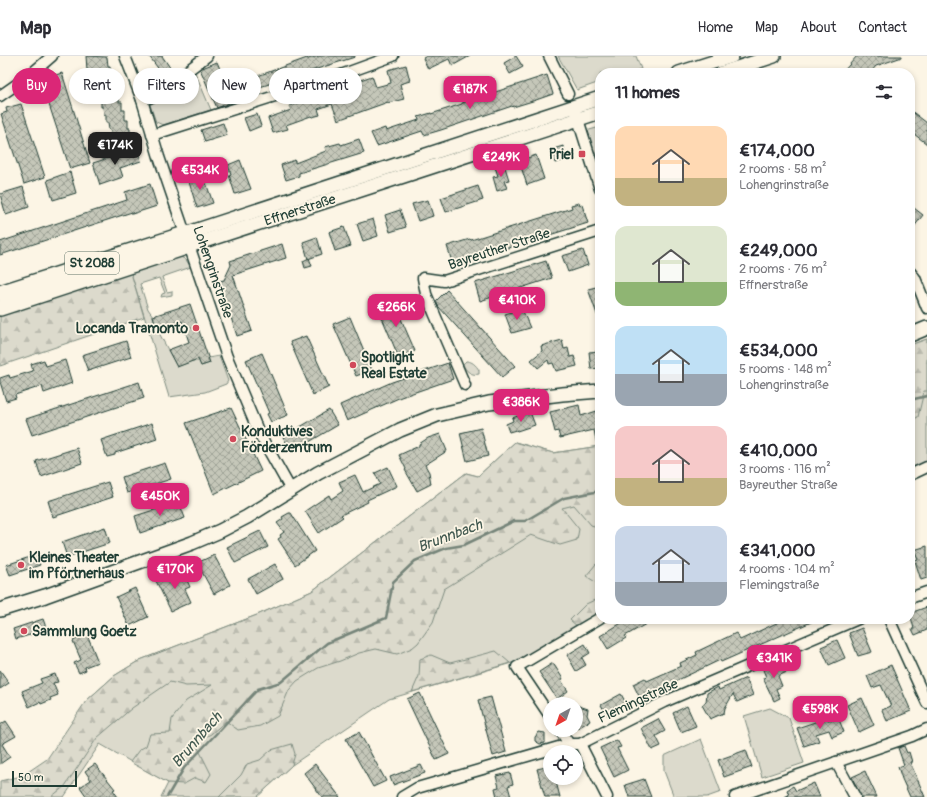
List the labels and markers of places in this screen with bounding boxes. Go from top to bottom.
pin: €187K [442,76,498,110]
pin: €174K [87,132,143,166]
pin: €249K [473,144,529,178]
place label: Priel [549,146,574,163]
marker: Priel [577,149,587,159]
pin: €534K [172,157,228,191]
pin: €410K [489,287,545,321]
pin: €266K [368,294,424,328]
place label: Locanda Tramonto [75,320,188,337]
marker: Locanda Tramonto [191,323,201,333]
place label: Spotlight Real Estate [361,349,428,382]
marker: Spotlight Real Estate [348,360,358,370]
pin: €386K [493,389,549,423]
place label: Konduktives Förderzentrum [241,423,333,456]
marker: Konduktives Förderzentrum [228,434,238,444]
pin: €450K [132,483,188,517]
place label: Kleines Theater im Pförtnerhaus [29,549,125,582]
pin: €170K [147,556,203,590]
marker: Kleines Theater im Pförtnerhaus [16,560,26,570]
place label: Sammlung Goetz [32,623,137,640]
marker: Sammlung Goetz [19,626,29,636]
pin: €341K [746,645,802,679]
pin: €598K [792,696,848,730]

